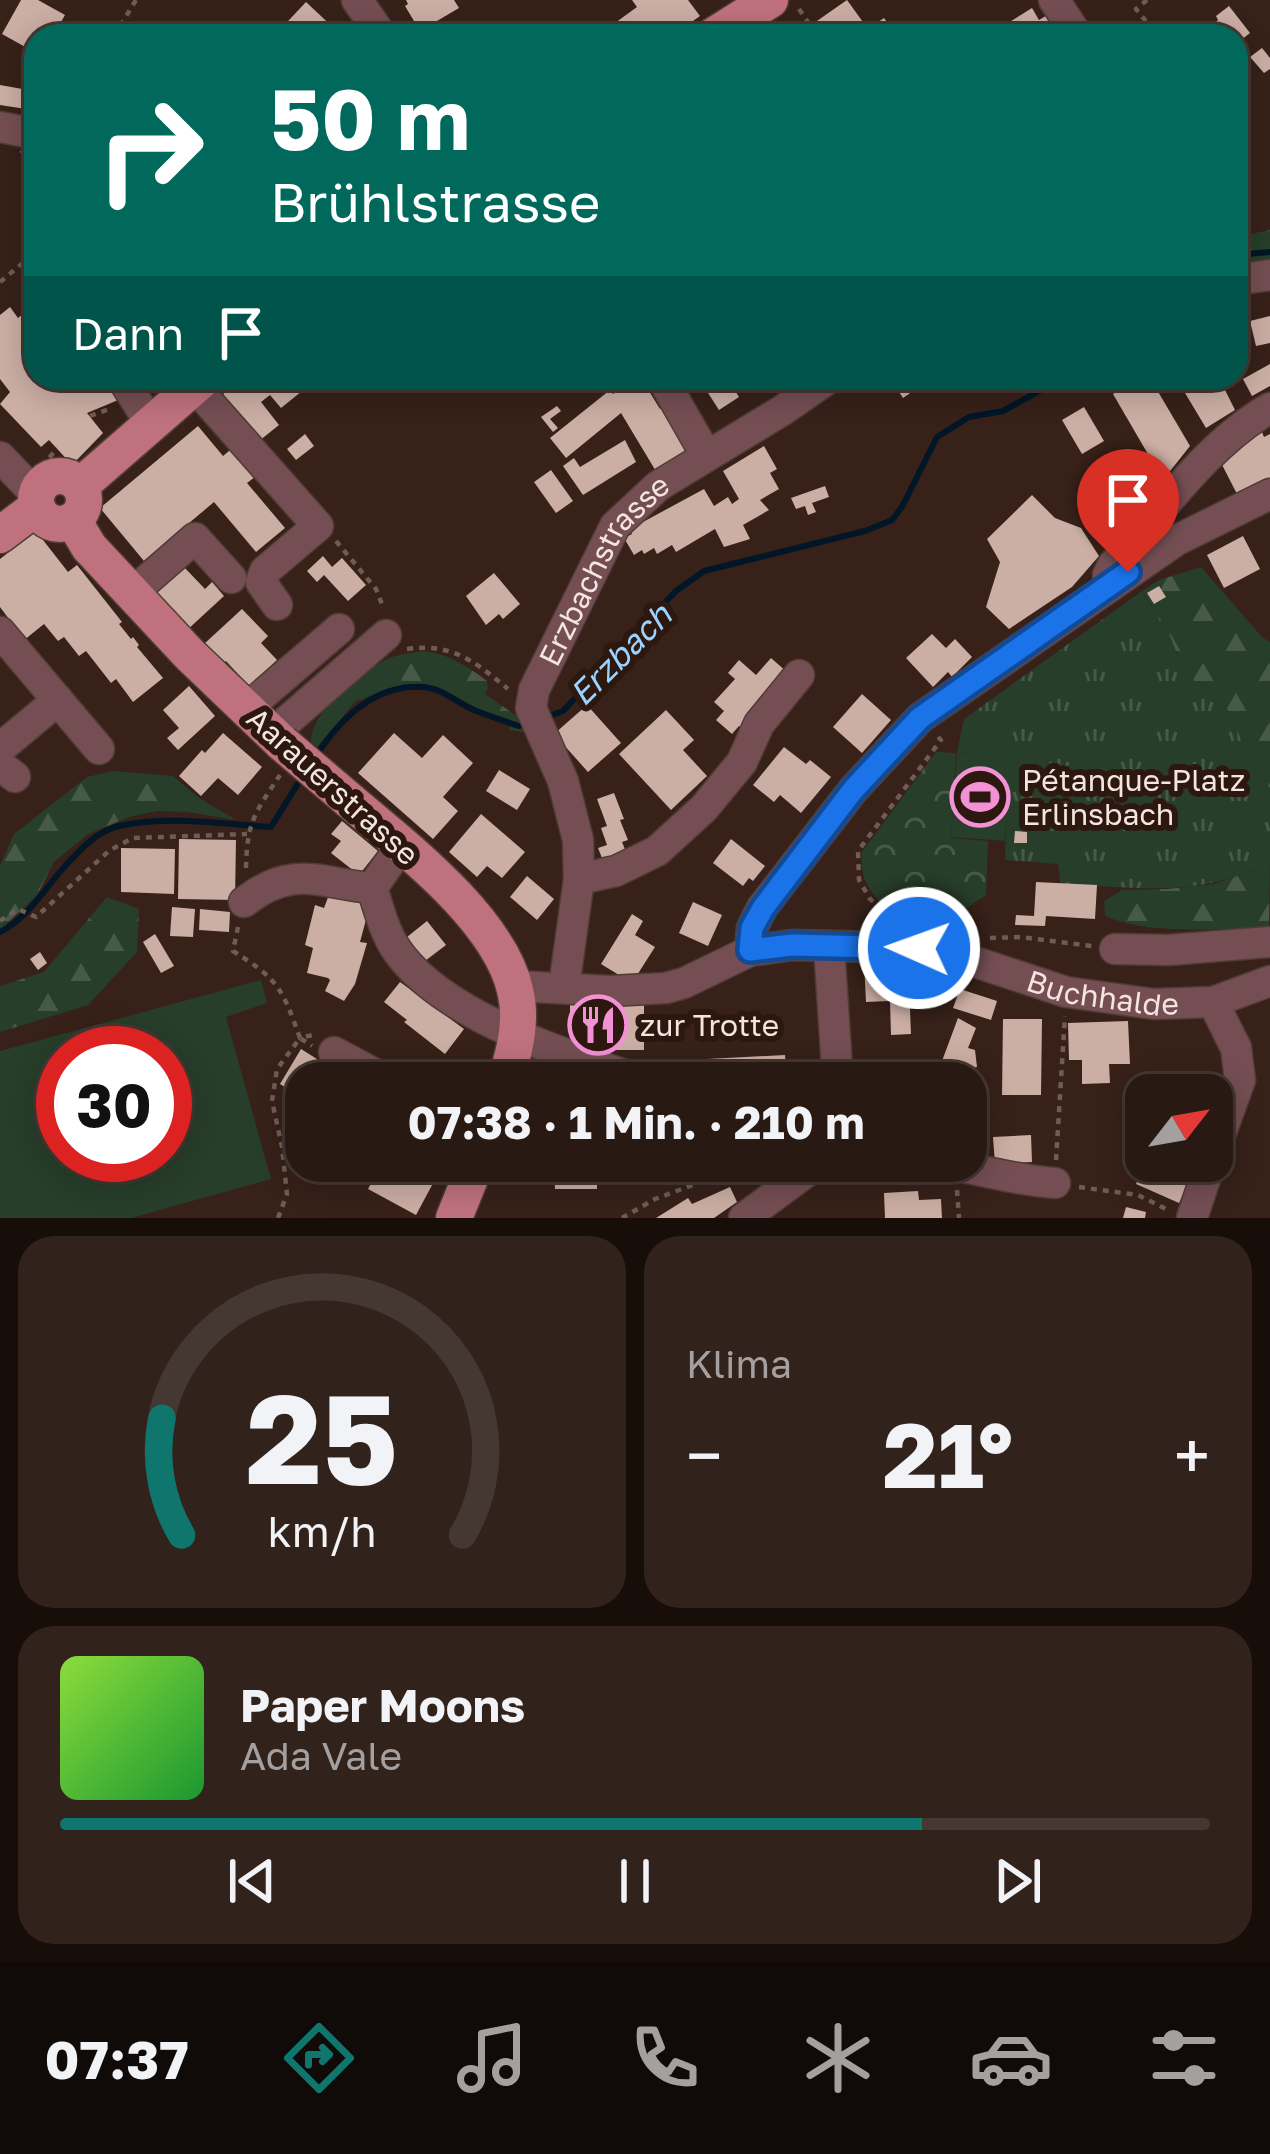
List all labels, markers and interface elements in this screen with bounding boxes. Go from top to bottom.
text: 50 m [270,68,470,168]
icon: right [72,72,228,228]
text: Brühlstrasse [270,169,600,234]
icon: arrive [208,300,274,366]
text: Dann [72,306,184,360]
pin [1077,449,1179,572]
icon: arrive [1095,467,1161,533]
street label: Erzbachstrasse [533,473,687,677]
water label: Erzbach [561,595,679,713]
street label: Aarauerstrasse [240,700,426,872]
place label: Pétanque-Platz Erlinsbach [1022,762,1245,832]
sports icon: Pétanque-Platz Erlinsbach [949,766,1011,828]
position arrow [856,885,982,1011]
street label: Buchhalde [1022,962,1179,1023]
restaurant icon: zur Trotte [567,994,629,1056]
place label: zur Trotte [640,1007,779,1043]
speed limit sign: 30 [36,1026,192,1182]
north arrow [1125,1074,1233,1182]
map controls [1125,1074,1233,1182]
text: 07:38 · 1 Min. · 210 m [407,1095,865,1149]
text: Klima [686,1340,792,1387]
text: 25 [246,1362,398,1511]
text: 21° [883,1400,1013,1508]
text: − [686,1415,722,1495]
text: + [1174,1415,1210,1495]
text: km/h [267,1505,377,1556]
text: Paper Moons [240,1678,525,1732]
text: Ada Vale [240,1732,402,1779]
icon: previous [219,1848,285,1914]
icon: pause [602,1848,668,1914]
icon: next [985,1848,1051,1914]
icon: directions [277,2016,361,2100]
icon: music [450,2016,534,2100]
icon: phone [623,2016,707,2100]
icon: climate [796,2016,880,2100]
icon: car [969,2016,1053,2100]
icon: filters [1142,2016,1226,2100]
text: 07:37 [44,2026,189,2091]

